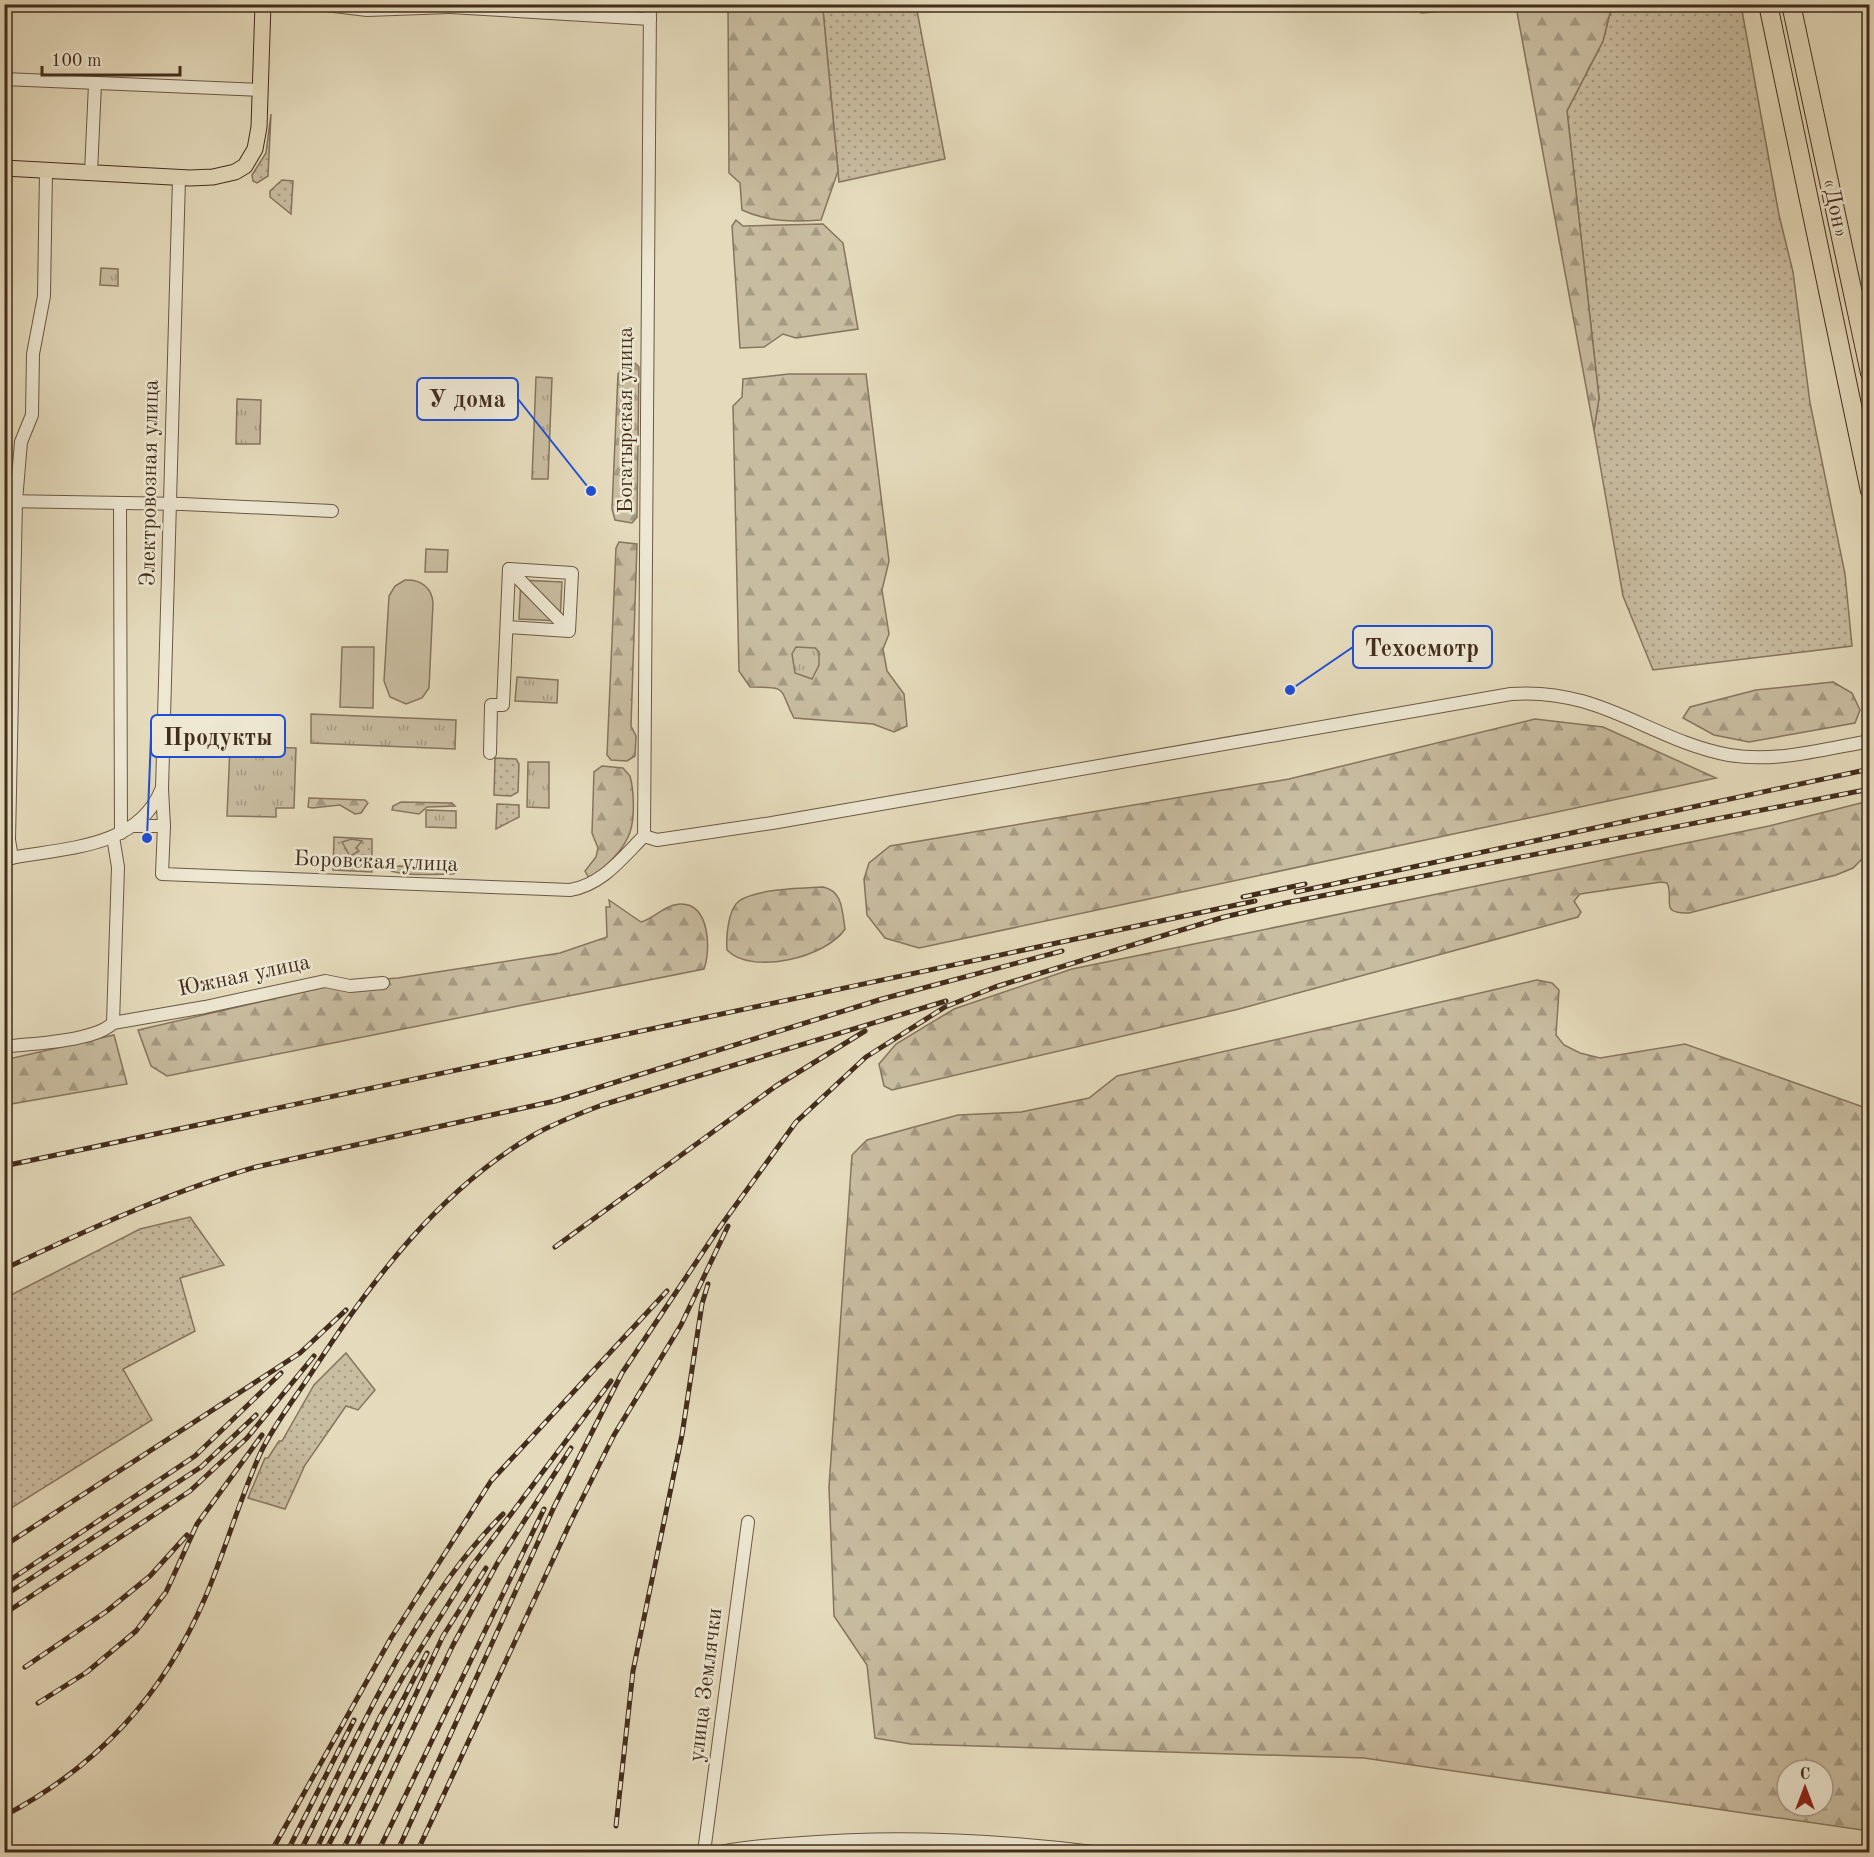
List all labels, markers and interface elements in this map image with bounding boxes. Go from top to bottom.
scale bar [42,39,180,77]
text: 100 m [51,52,102,70]
street label: «Дон» [1818,176,1852,240]
street label: Богатырская улица [615,326,637,513]
callout: У дома [417,378,518,420]
street label: Электровозная улица [137,379,163,587]
text: У дома [428,389,506,413]
callout: Техосмотр [1353,626,1492,668]
text: Техосмотр [1365,638,1479,662]
callout: Продукты [151,715,285,757]
text: Продукты [163,727,273,751]
street label: Боровская улица [293,848,459,876]
street label: Южная улица [176,951,312,1001]
street label: улица Землячки [686,1607,726,1763]
north arrow [1775,1758,1835,1818]
text: С [1800,1767,1810,1783]

